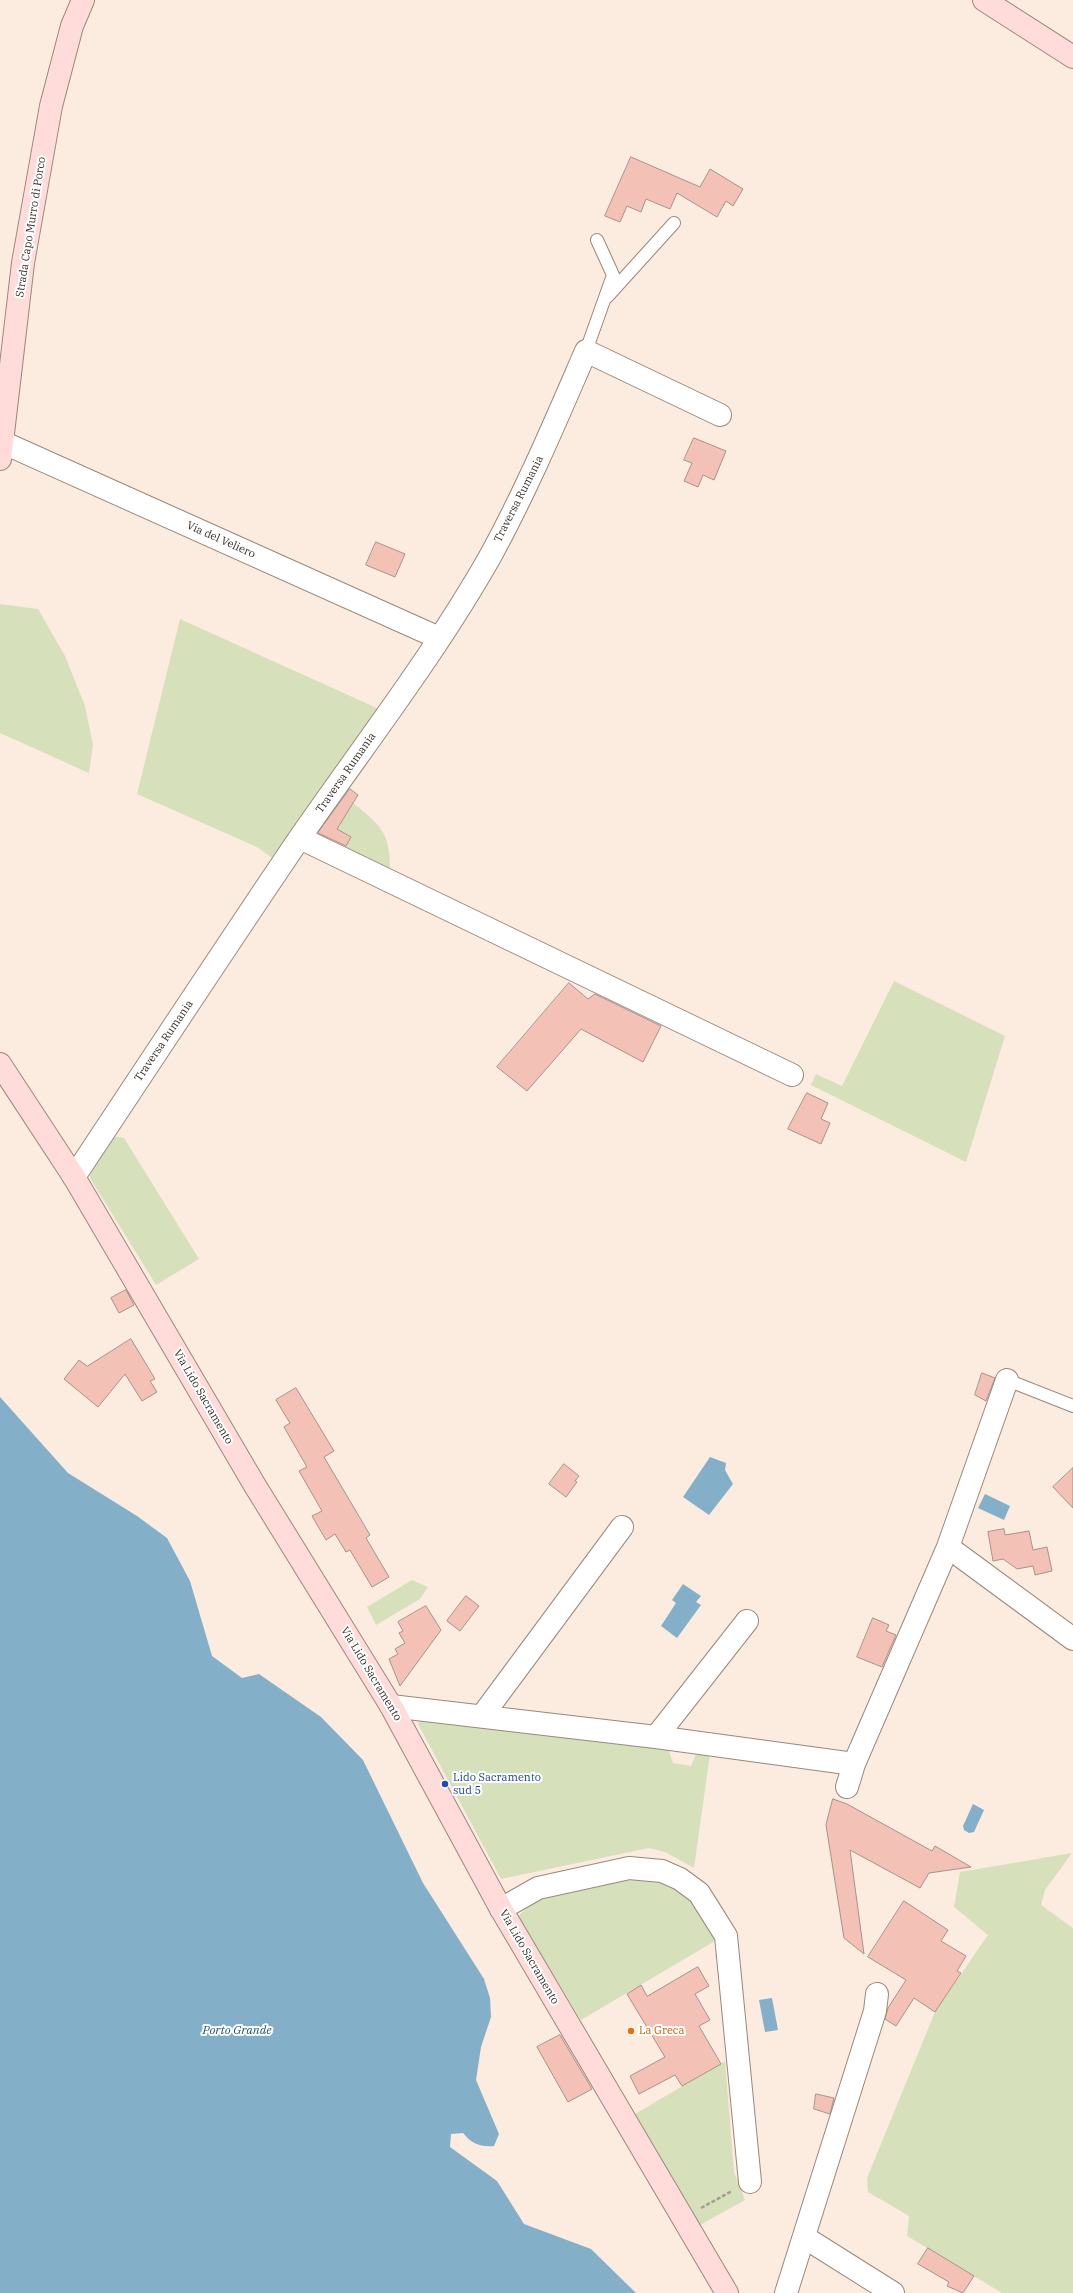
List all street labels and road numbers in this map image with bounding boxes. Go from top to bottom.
street label: Strada Capo Murro di Porco [13,156,49,298]
street label: Traversa Rumania [491,454,547,544]
street label: Via del Veliero [185,519,257,561]
street label: Traversa Rumania [313,730,379,816]
street label: Traversa Rumania [132,998,196,1084]
street label: Via Lido Sacramento [171,1347,235,1447]
street label: Via Lido Sacramento [338,1625,404,1723]
street label: Via Lido Sacramento [497,1907,561,2007]

